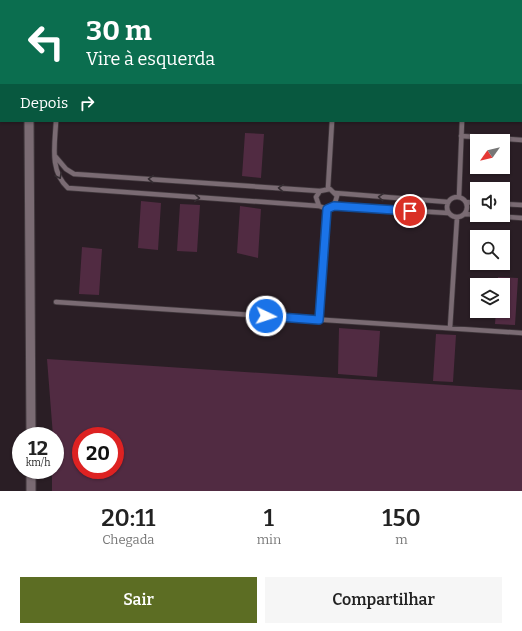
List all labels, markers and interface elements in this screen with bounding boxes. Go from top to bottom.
text: 30 m [86,14,152,47]
icon: left [20,16,72,68]
text: Vire à esquerda [86,48,215,70]
icon: right [76,92,98,114]
text: Depois [20,94,68,112]
north arrow [470,134,510,174]
map controls [470,134,510,318]
one-way arrow [54,172,62,180]
one-way arrow [148,174,154,183]
button: sound [470,182,510,222]
one-way arrow [278,183,284,192]
one-way arrow [378,192,384,201]
one-way arrow [194,193,200,202]
pin [393,194,427,228]
icon: arrive [399,200,421,222]
button: search [470,230,510,270]
button: layers [470,278,510,318]
position arrow [245,295,287,337]
speed limit sign: 20 [72,427,124,479]
text: 12 [28,436,48,460]
text: km/h [26,457,50,469]
text: 20:11 [101,504,156,532]
text: 1 [264,504,274,532]
text: 150 [382,504,421,532]
text: Chegada [102,532,154,547]
text: min [257,532,281,547]
text: m [395,532,408,547]
button: Sair [20,577,257,623]
button: Compartilhar [265,577,502,623]

